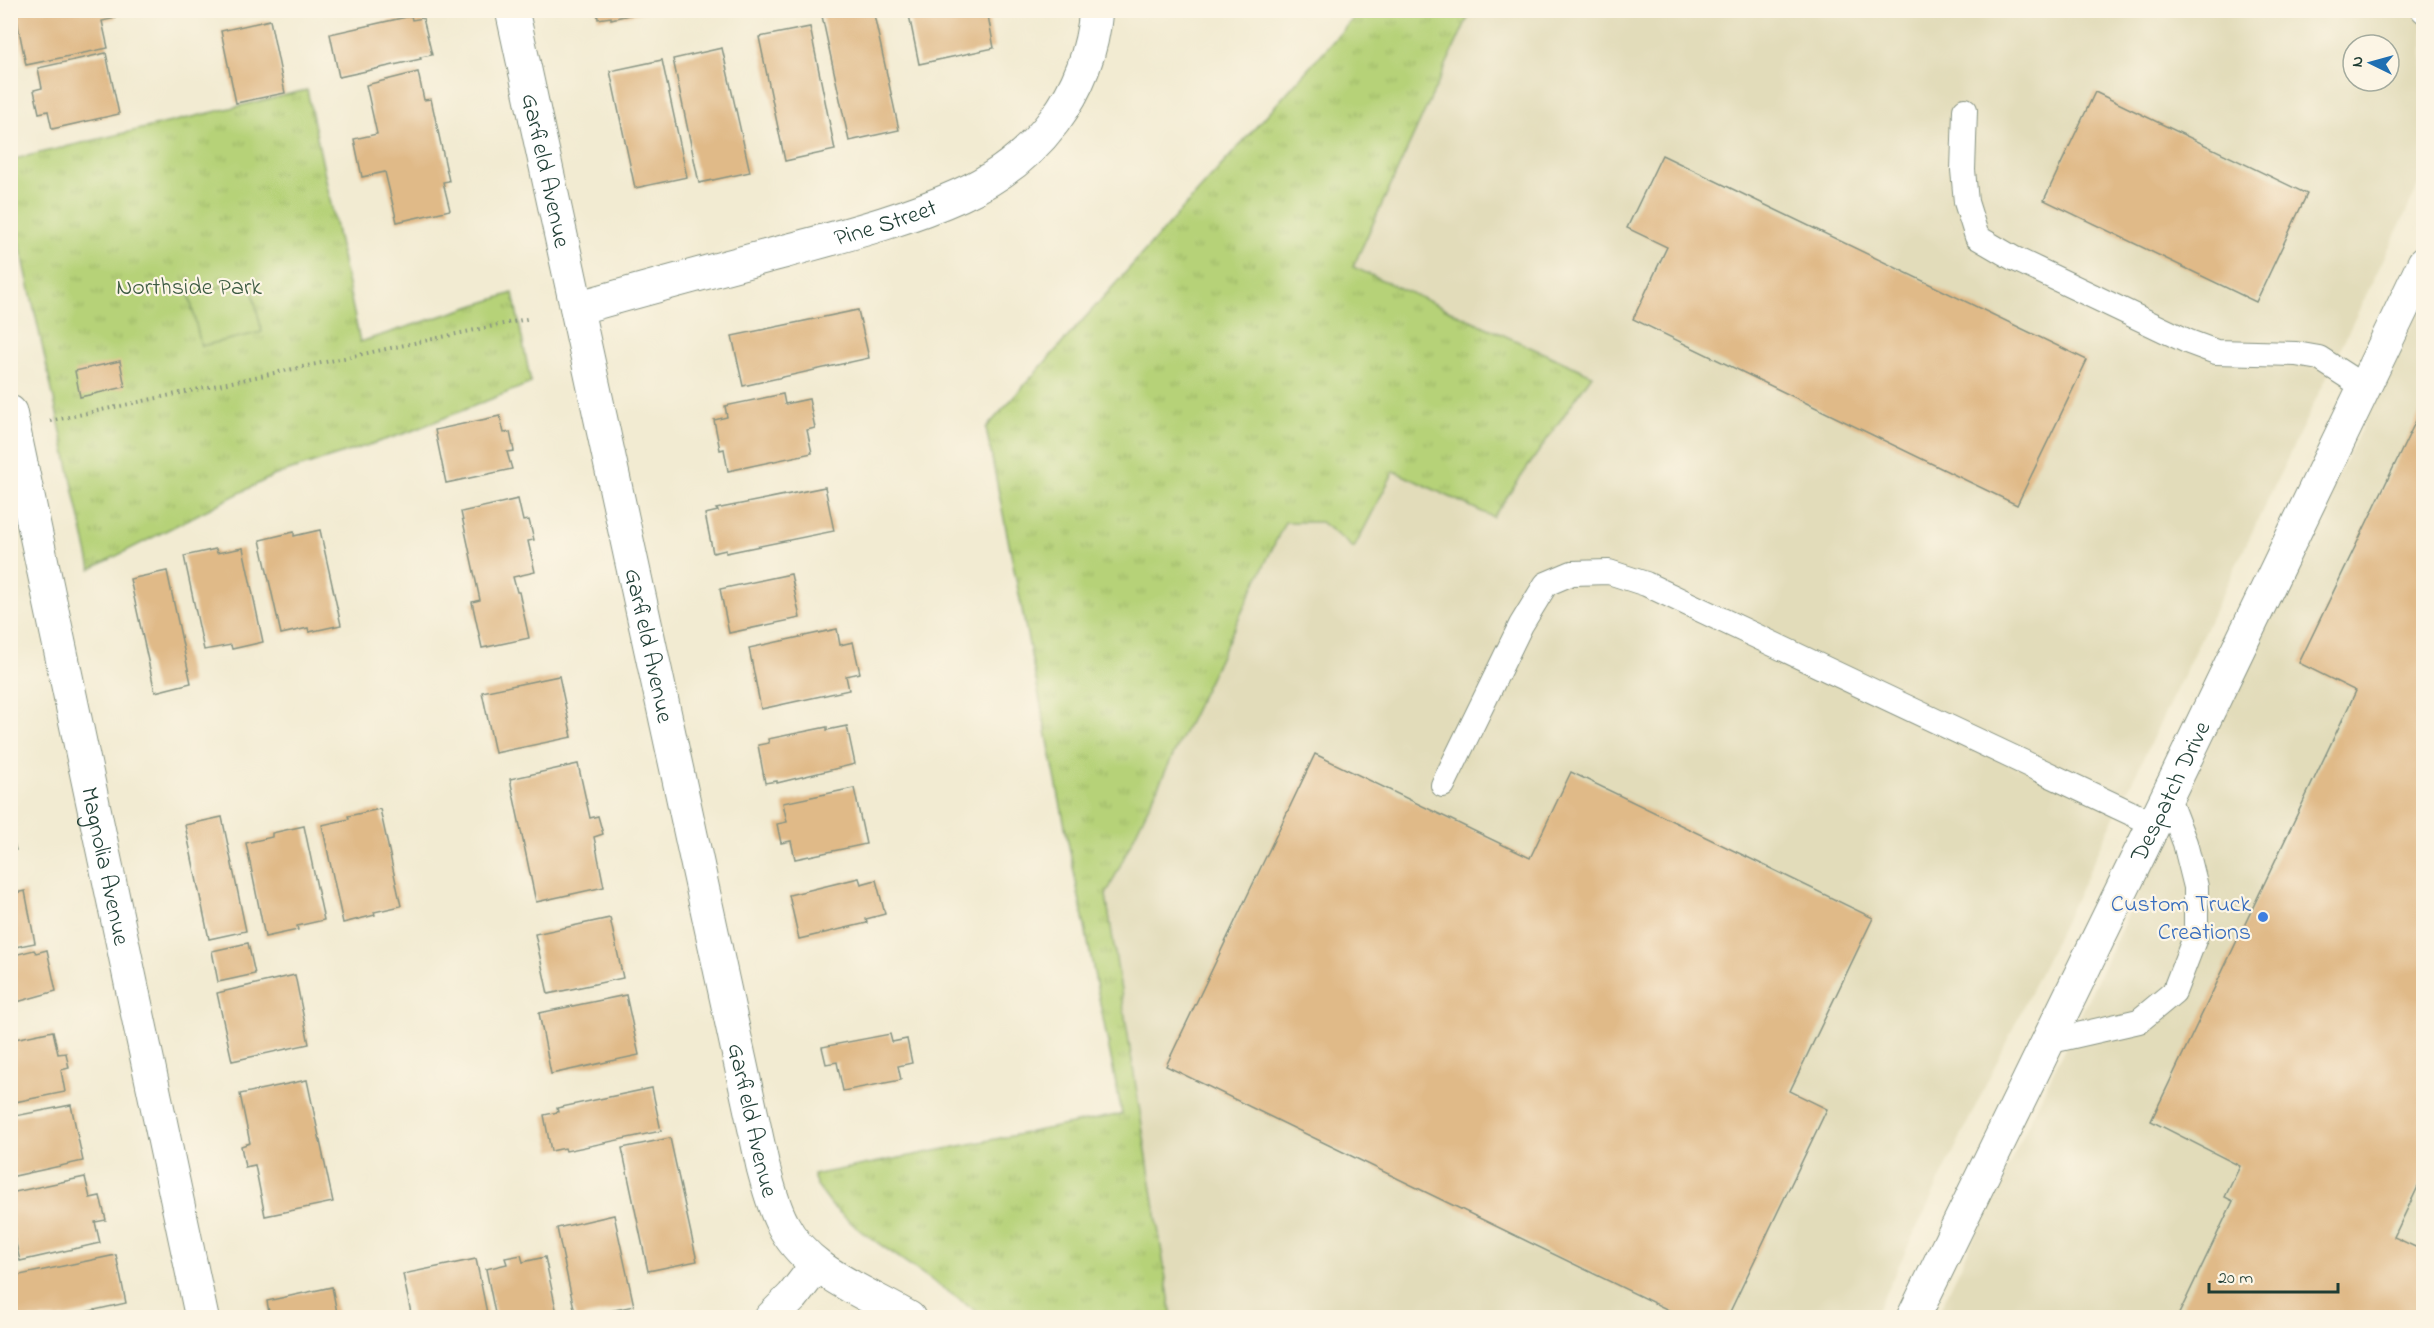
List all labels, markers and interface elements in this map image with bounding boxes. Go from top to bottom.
north arrow [2341,33,2401,93]
text: N [2346,55,2370,68]
street label: Garfield Avenue [511,90,578,251]
street label: Pine Street [831,191,943,257]
park label: Northside Park [116,271,262,306]
street label: Garfield Avenue [614,565,681,726]
street label: Despatch Drive [2122,716,2221,870]
street label: Magnolia Avenue [70,784,138,949]
place label: Custom Truck Creations [2111,888,2251,951]
marker: Custom Truck Creations [2256,910,2270,924]
street label: Garfield Avenue [717,1040,786,1202]
scale bar [2209,1256,2338,1294]
text: 20 m [2218,1266,2253,1292]

